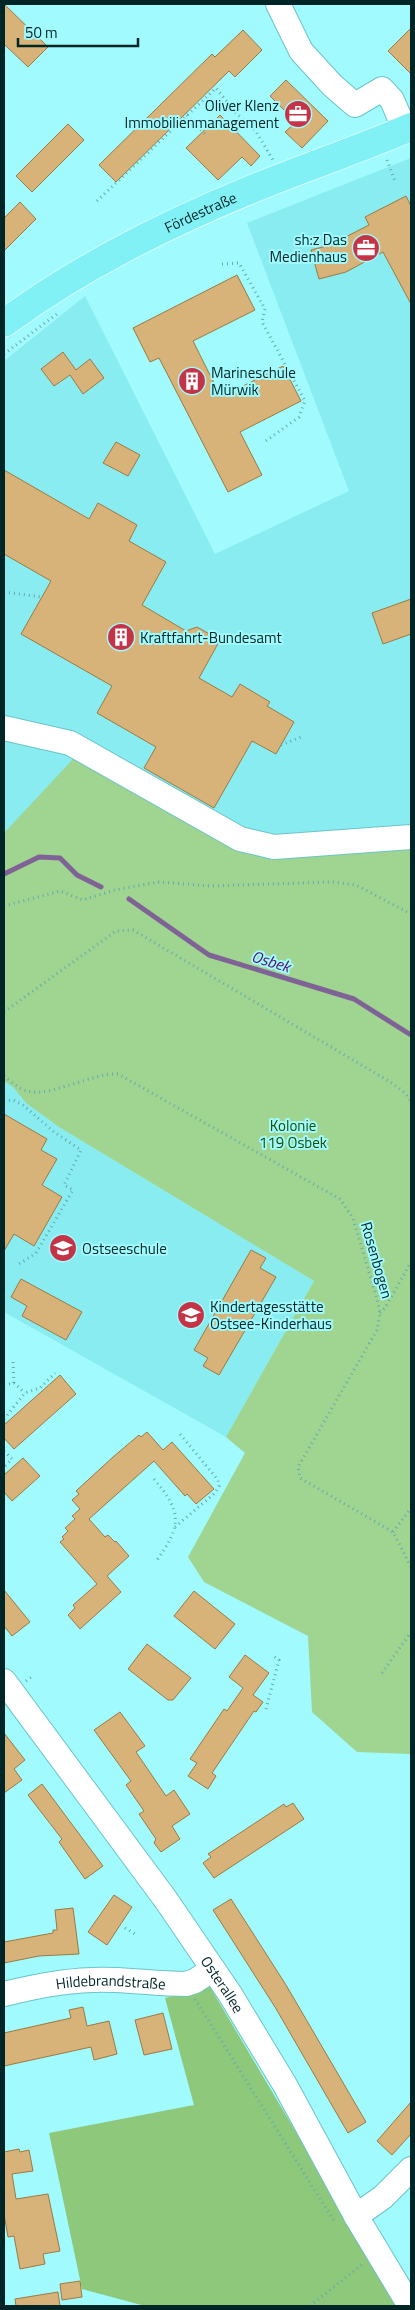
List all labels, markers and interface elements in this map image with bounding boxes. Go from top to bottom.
scale bar [18,15,138,47]
text: 50 m [25,21,58,44]
place label: Oliver Klenz Immobilienmanagement [124,94,280,134]
office icon: Oliver Klenz Immobilienmanagement [283,99,313,129]
street label: Fördestraße [160,185,240,238]
place label: sh:z Das Medienhaus [270,228,347,268]
office icon: sh:z Das Medienhaus [351,233,381,263]
place label: Marineschule Mürwik [211,361,296,401]
building icon: Marineschule Mürwik [177,366,207,396]
building icon: Kraftfahrt-Bundesamt [106,622,136,652]
place label: Kraftfahrt-Bundesamt [140,626,282,649]
water label: Osbek [249,944,295,979]
park label: Kolonie 119 Osbek [259,1114,327,1154]
street label: Rosenbogen [355,1219,399,1301]
school or university icon: Ostseeschule [48,1233,78,1263]
place label: Ostseeschule [82,1237,167,1260]
place label: Kindertagesstätte Ostsee-Kinderhaus [210,1295,332,1335]
school or university icon: Kindertagesstätte Ostsee-Kinderhaus [176,1300,206,1330]
street label: Osterallee [196,1951,250,2017]
street label: Hildebrandstraße [54,1968,166,1995]

